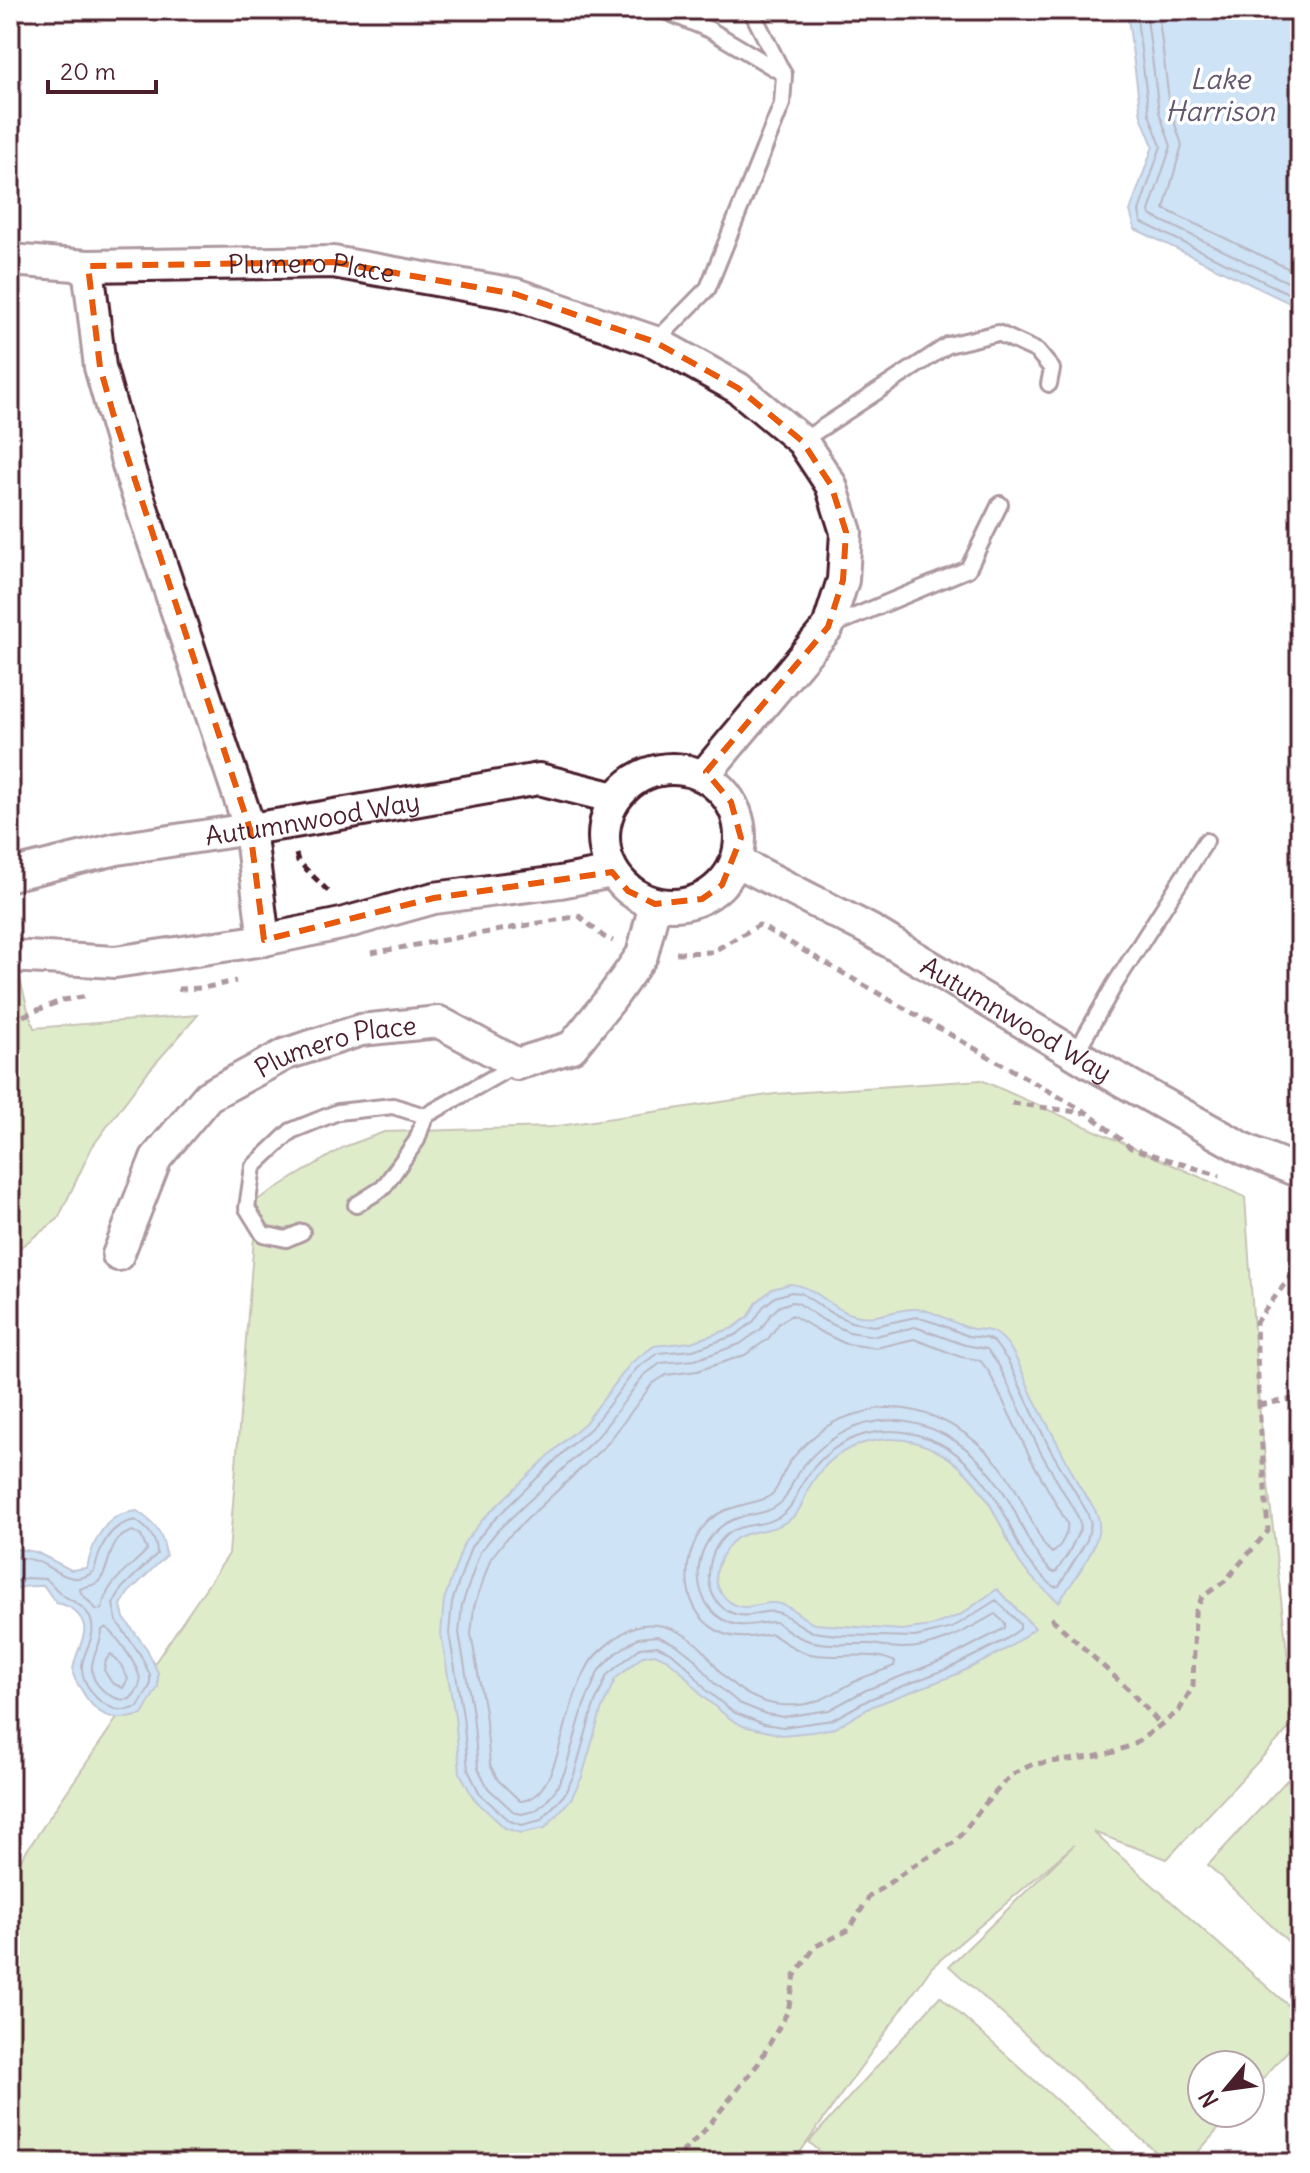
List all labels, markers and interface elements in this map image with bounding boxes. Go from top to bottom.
scale bar [48,44,156,94]
text: 20 m [60,56,116,86]
water label: Lake Harrison [1165,61,1276,129]
street label: Plumero Place [228,246,397,289]
street label: Autumnwood Way [203,784,422,852]
street label: Autumnwood Way [915,948,1118,1088]
street label: Plumero Place [249,1008,418,1084]
north arrow [1186,2049,1266,2129]
text: N [1193,2085,1224,2112]

